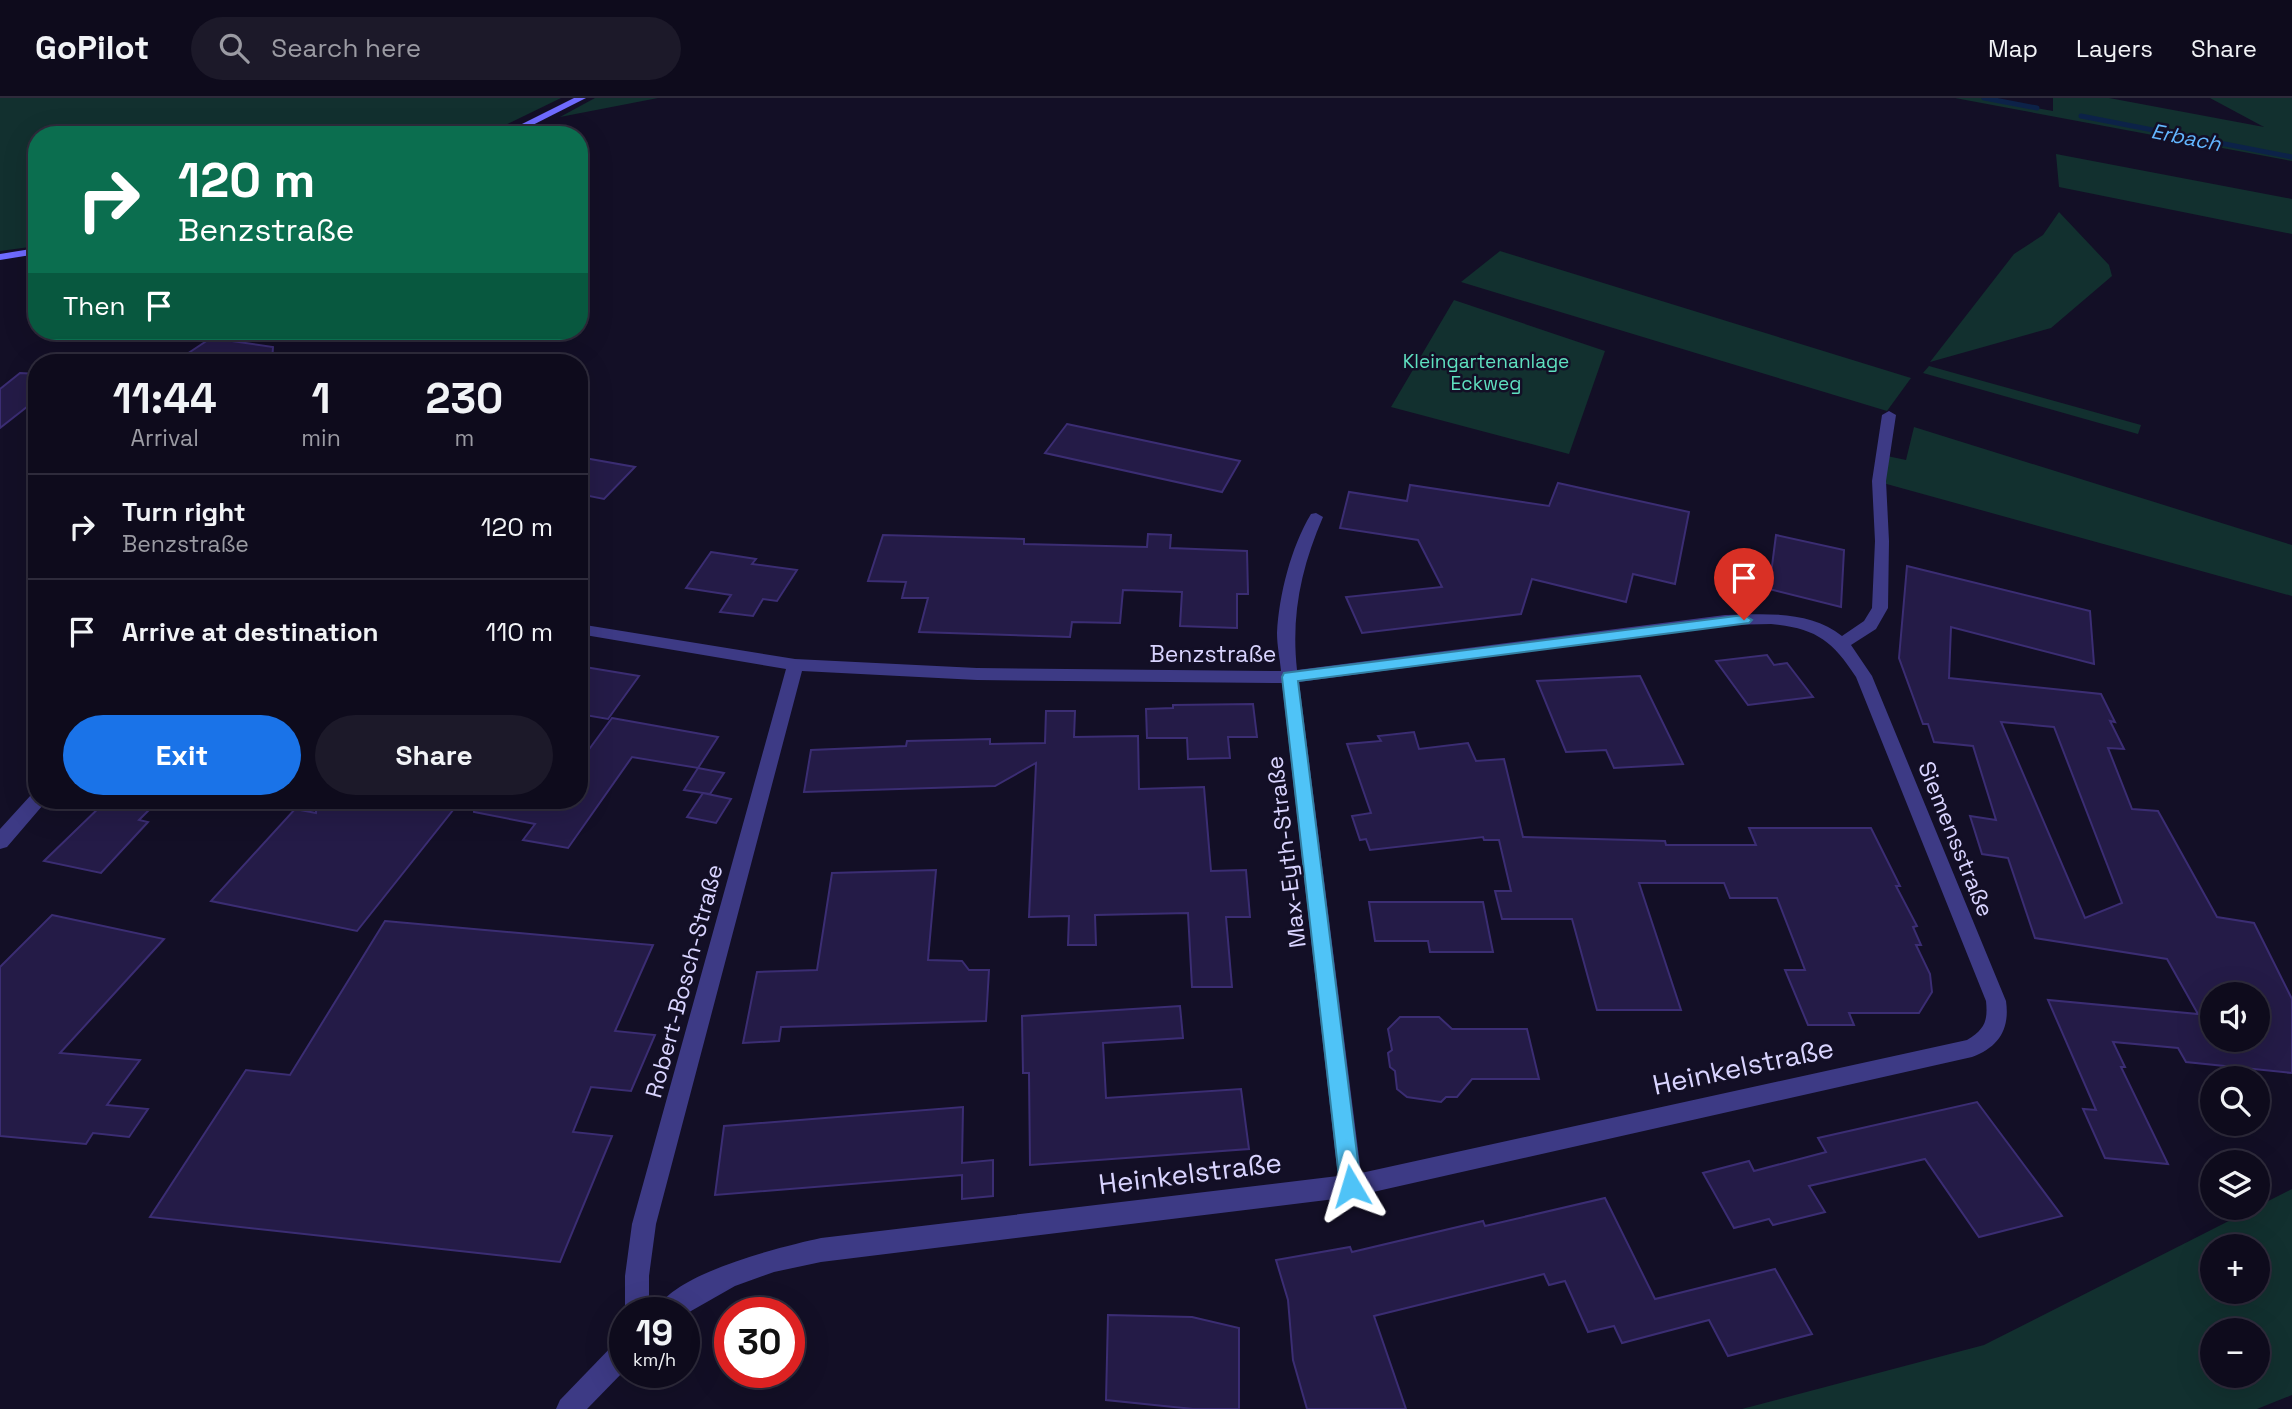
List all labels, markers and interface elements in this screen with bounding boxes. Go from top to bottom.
search box [191,17,681,80]
text: GoPilot [35,27,149,69]
icon: search [215,29,253,67]
text: Search here [271,31,421,65]
text: Map [1988,33,2038,64]
text: Layers [2076,33,2153,64]
text: Share [2191,33,2257,64]
water label: Erbach [2149,117,2224,157]
text: 120 m [178,149,315,211]
icon: right [63,154,154,245]
text: Benzstraße [178,210,355,250]
icon: arrive [140,287,178,325]
text: Then [63,289,126,323]
park label: Kleingartenanlage Eckweg [1403,349,1569,396]
text: 11:44 [113,372,217,425]
text: 1 [312,372,331,425]
text: 230 [426,372,503,425]
text: Arrival [130,423,199,453]
text: min [301,423,341,453]
text: m [455,423,474,453]
text: Turn right [122,495,246,529]
icon: right [63,508,101,546]
text: 120 m [481,510,553,544]
text: Benzstraße [122,529,249,559]
pin [1714,548,1774,620]
icon: arrive [1725,559,1763,597]
icon: arrive [63,613,101,651]
text: Arrive at destination [122,615,379,649]
text: 110 m [486,615,553,649]
street label: Benzstraße [1150,639,1276,669]
button: Exit [63,715,301,795]
button: Share [315,715,553,795]
street label: Max-Eyth-Straße [1259,754,1313,950]
street label: Siemensstraße [1911,757,2001,921]
street label: Robert-Bosch-Straße [638,861,730,1101]
map controls [2200,982,2270,1388]
button: sound [2200,982,2270,1052]
street label: Heinkelstraße [1649,1029,1837,1103]
button: search [2200,1066,2270,1136]
street label: Heinkelstraße [1096,1144,1284,1202]
position arrow [1314,1149,1388,1223]
button: layers [2200,1150,2270,1220]
button: + [2200,1234,2270,1304]
speed limit sign: 30 [714,1297,805,1388]
text: 19 [636,1311,673,1355]
button: − [2200,1318,2270,1388]
text: km/h [633,1348,676,1371]

